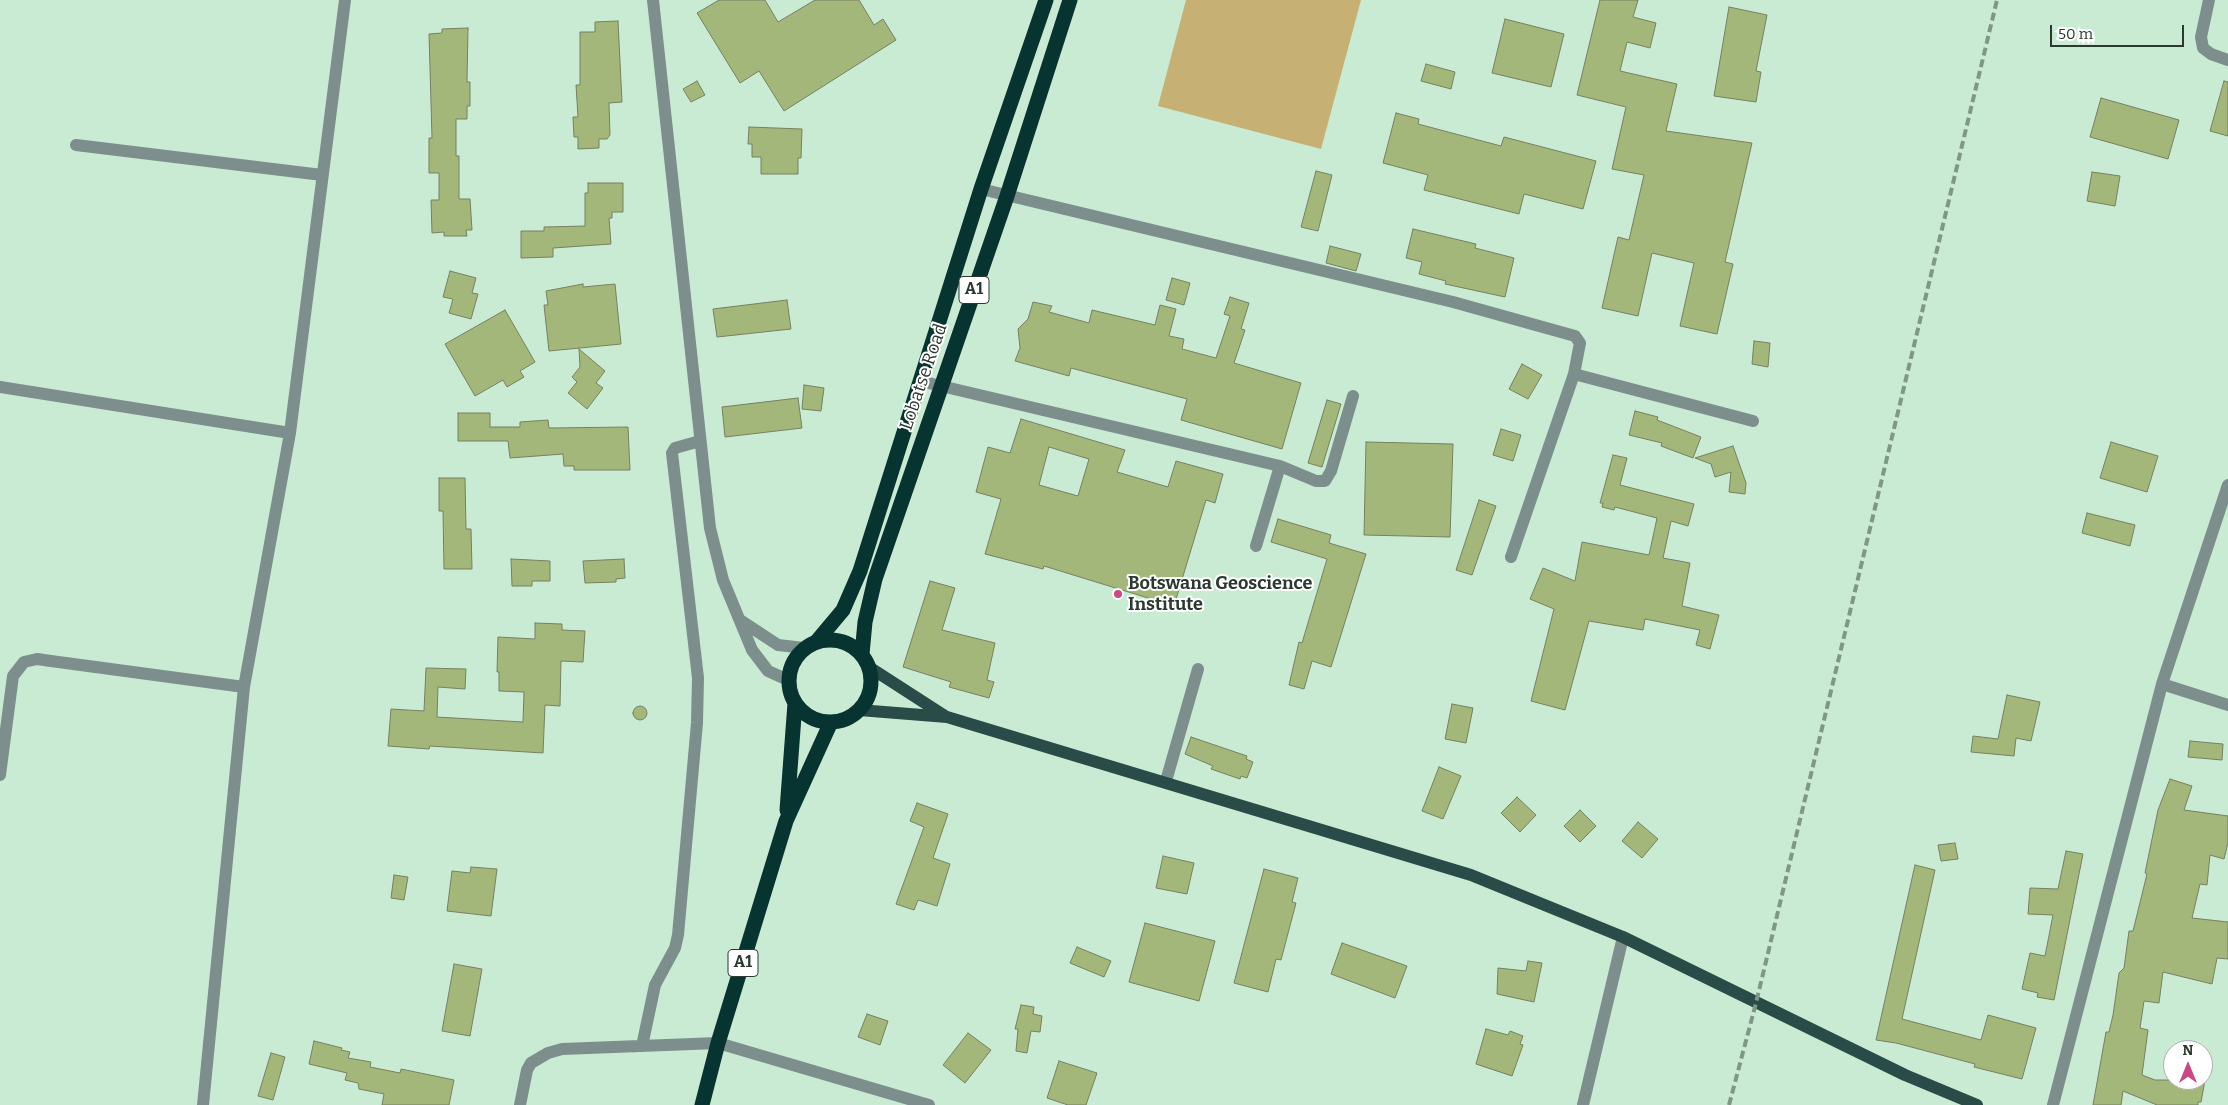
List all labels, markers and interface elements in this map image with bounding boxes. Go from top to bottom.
scale bar [2053,15,2187,47]
text: 50 m [2058,25,2093,43]
road number: A1 [959,276,989,304]
street label: Lobatse Road [896,321,952,433]
place label: Botswana Geoscience Institute [1128,573,1312,616]
marker: Botswana Geoscience Institute [1112,588,1124,600]
road number: A1 [728,950,758,976]
north arrow [2163,1040,2213,1090]
text: N [2183,1042,2193,1059]

